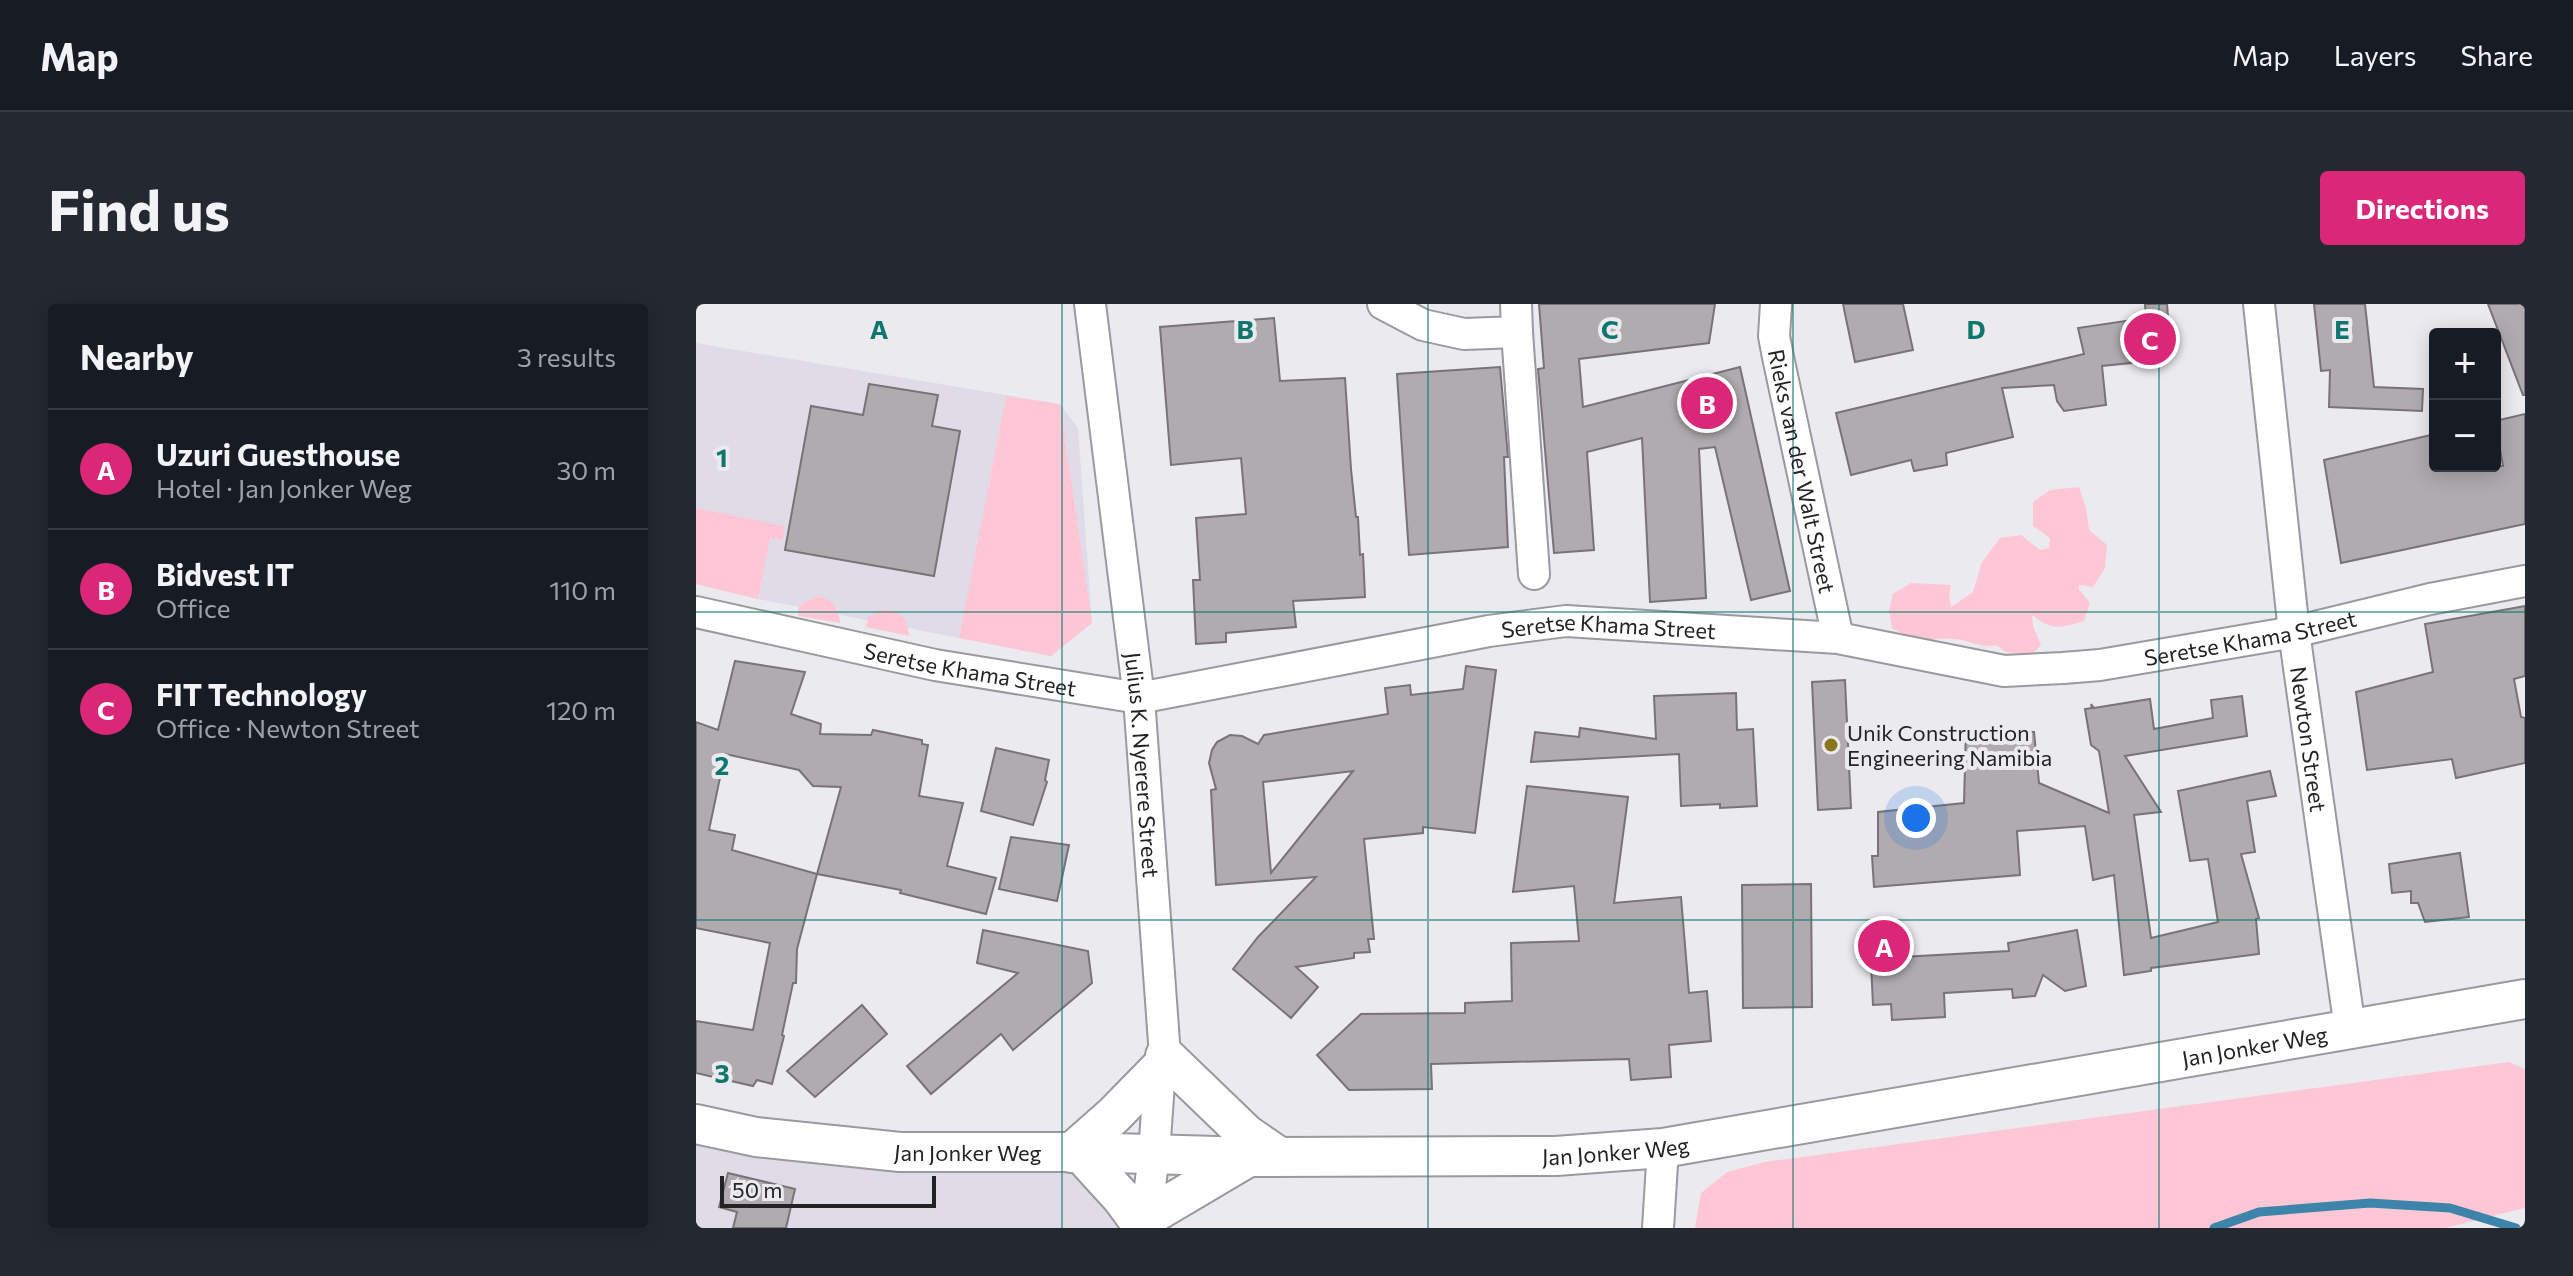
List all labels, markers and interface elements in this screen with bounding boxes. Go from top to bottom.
text: Map [40,32,119,79]
text: Map [2232,38,2290,72]
text: Layers [2334,38,2416,72]
text: Share [2460,38,2533,72]
button: Directions [2320,171,2525,245]
text: Find us [48,174,230,243]
pin: C [2124,309,2176,369]
text: A [870,313,889,344]
text: B [1236,313,1254,344]
text: C [1601,313,1619,344]
text: D [1966,313,1986,344]
text: E [2334,313,2350,344]
map controls [2429,328,2501,472]
button: + [2429,328,2501,400]
text: Nearby [80,335,194,377]
text: 3 results [517,341,616,372]
street label: Rieks van der Walt Street [1763,347,1842,595]
pin: B [1681,373,1733,433]
button: − [2429,400,2501,472]
text: Uzuri Guesthouse [156,435,400,472]
text: 1 [716,441,728,472]
text: A [97,454,115,485]
text: 30 m [557,454,616,485]
text: Hotel · Jan Jonker Weg [156,472,412,503]
text: Bidvest IT [156,555,294,592]
text: B [97,574,115,605]
text: 110 m [549,574,616,605]
text: Office [156,592,230,623]
street label: Seretse Khama Street [2142,604,2359,671]
street label: Seretse Khama Street [1500,607,1717,644]
street label: Seretse Khama Street [861,636,1078,701]
street label: Julius K. Nyerere Street [1120,650,1166,879]
street label: Newton Street [2285,665,2333,814]
text: FIT Technology [156,675,367,712]
text: C [97,694,115,725]
text: 120 m [546,694,616,725]
text: Office · Newton Street [156,712,420,743]
place label: Unik Construction Engineering Namibia [1847,719,2052,771]
marker: Unik Construction Engineering Namibia [1822,736,1840,754]
text: 2 [715,749,729,780]
your location [1896,798,1936,838]
pin: A [1858,916,1910,976]
street label: Jan Jonker Weg [2180,1020,2330,1072]
text: 3 [714,1057,730,1088]
street label: Jan Jonker Weg [1542,1130,1691,1170]
street label: Jan Jonker Weg [893,1138,1042,1166]
scale bar [720,1172,936,1208]
text: 50 m [732,1176,782,1203]

